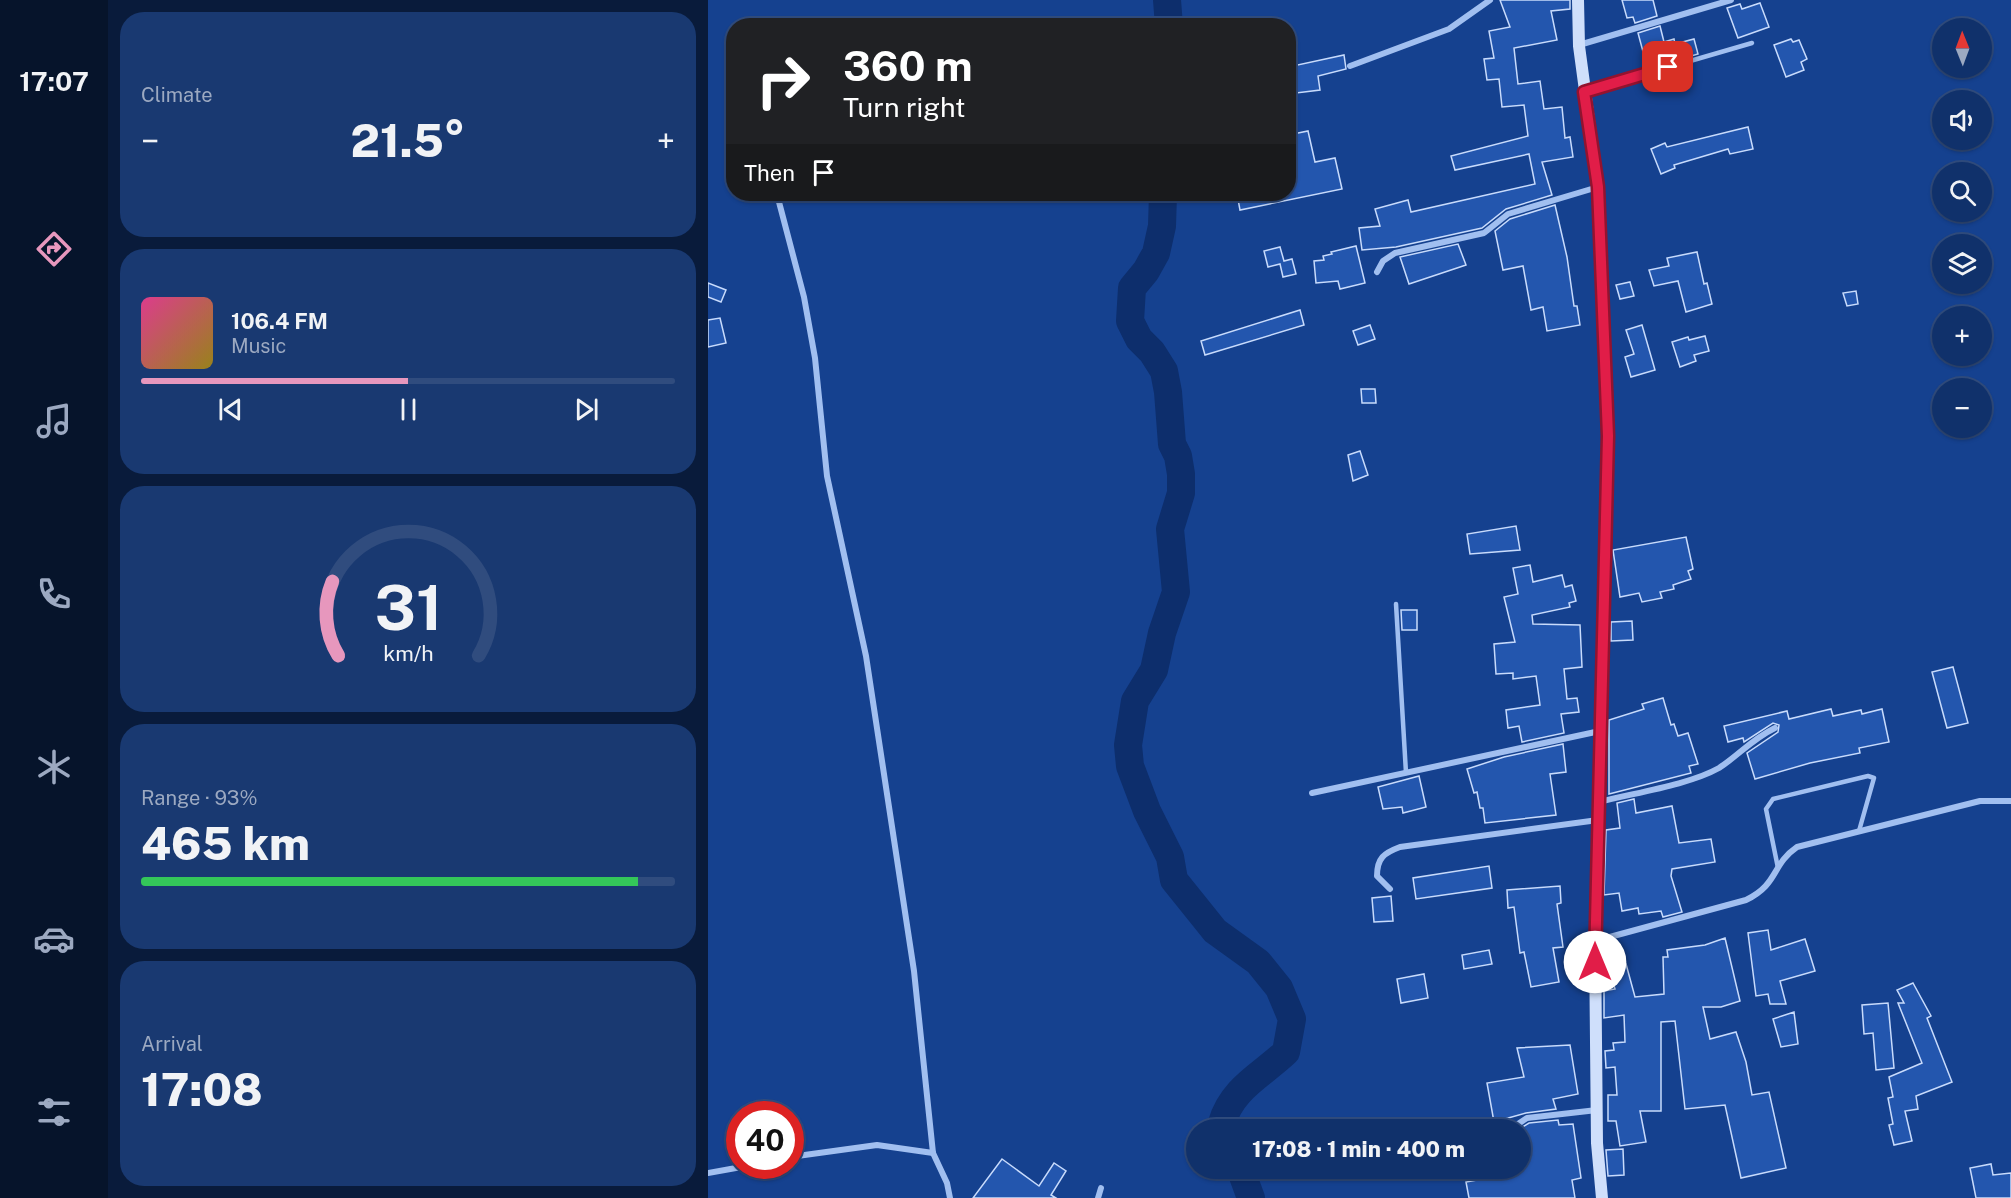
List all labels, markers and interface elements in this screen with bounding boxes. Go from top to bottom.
north arrow [1932,18,1992,78]
map controls [1932,18,1992,438]
text: 360 m [843,41,973,90]
pin [1642,41,1693,92]
icon: right [744,42,822,120]
icon: arrive [1651,50,1684,83]
text: 17:07 [19,65,89,97]
text: Climate [141,83,213,107]
button: sound [1932,90,1992,150]
text: Turn right [843,91,966,123]
text: 21.5° [351,114,465,167]
text: − [141,122,159,160]
text: + [657,122,675,160]
icon: arrive [807,156,840,189]
text: Then [744,160,795,186]
button: search [1932,162,1992,222]
icon: directions [33,228,75,270]
button: layers [1932,234,1992,294]
button: + [1932,306,1992,366]
text: 106.4 FM [231,308,328,334]
text: Music [231,334,286,358]
button: − [1932,378,1992,438]
icon: previous [214,393,247,426]
icon: pause [392,393,425,426]
icon: next [570,393,603,426]
icon: music [33,400,75,442]
text: 31 [374,571,442,644]
icon: phone [33,573,75,615]
text: km/h [383,641,433,666]
icon: climate [33,746,75,788]
text: Range · 93% [141,786,257,810]
text: 465 km [141,817,310,870]
icon: car [33,918,75,960]
position arrow [1563,930,1627,994]
text: Arrival [141,1032,203,1056]
text: 17:08 [141,1063,263,1116]
icon: filters [33,1091,75,1133]
speed limit sign: 40 [726,1101,804,1179]
text: 17:08 · 1 min · 400 m [1252,1136,1465,1162]

